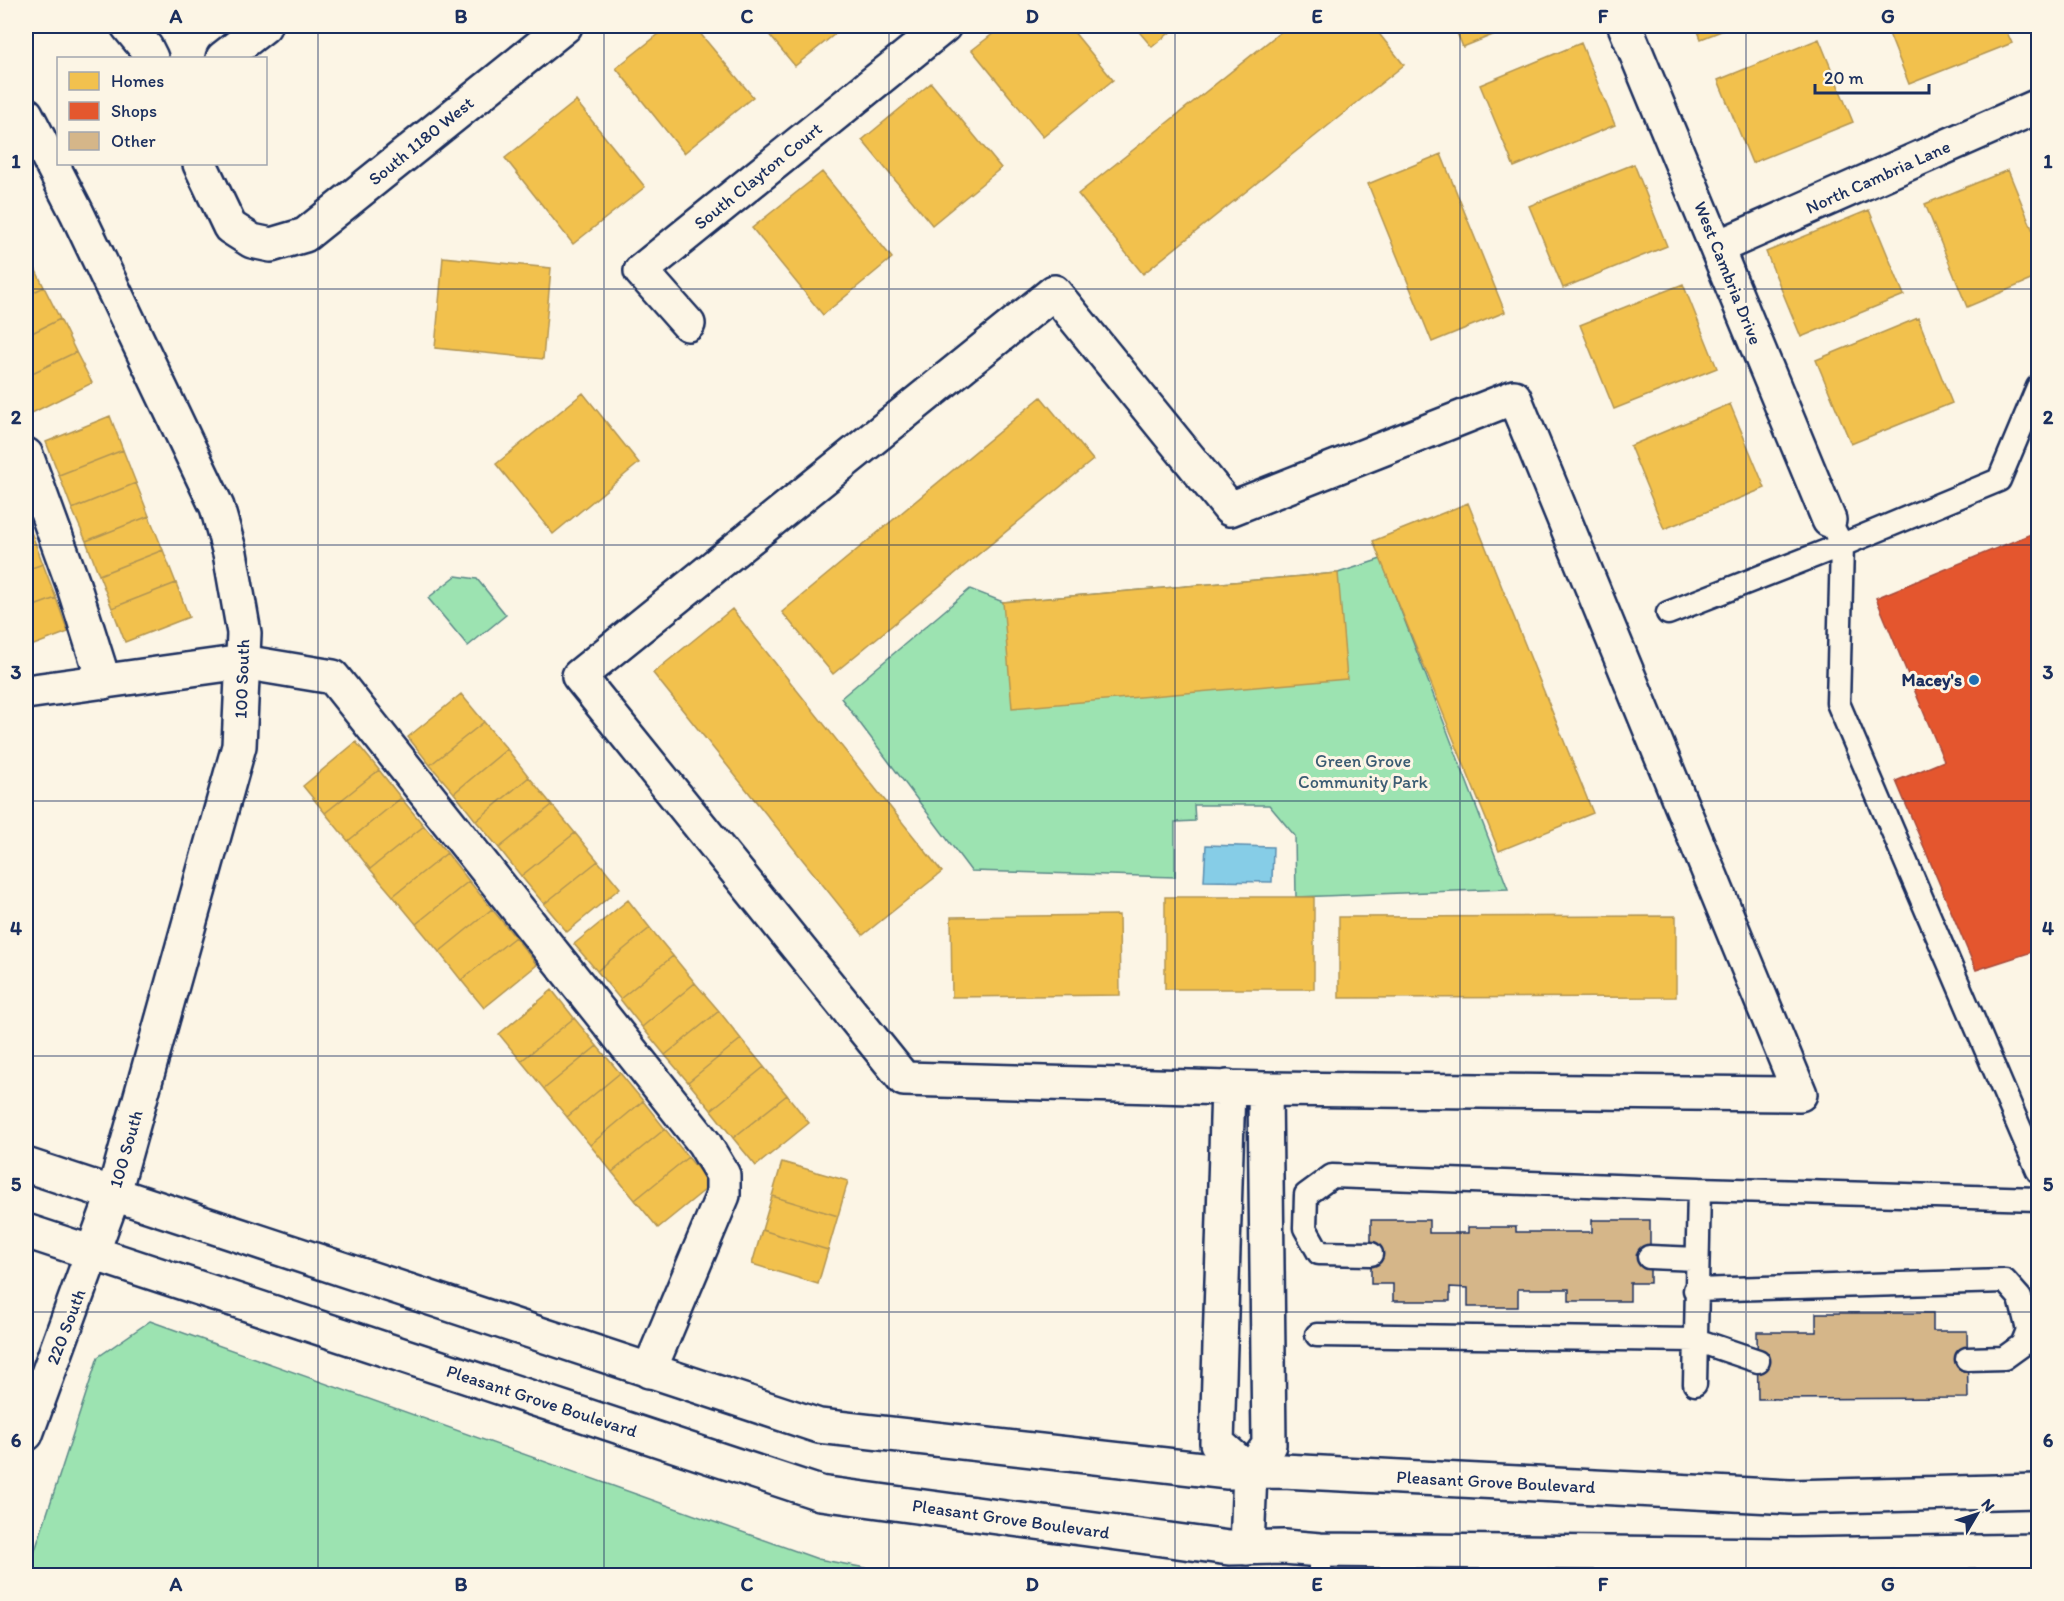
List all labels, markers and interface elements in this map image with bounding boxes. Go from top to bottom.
text: A [169,4,183,28]
text: B [455,4,468,28]
text: C [741,4,754,28]
text: D [1025,4,1039,28]
text: E [1311,4,1323,28]
text: F [1598,4,1609,28]
text: G [1881,4,1895,28]
legend [57,57,267,165]
scale bar [1815,57,1929,95]
text: 20 m [1824,67,1864,89]
text: Homes [111,70,164,92]
street label: South 1180 West [364,92,478,190]
text: Shops [111,100,157,122]
street label: South Clayton Court [690,117,827,234]
text: Other [111,130,157,152]
street label: North Cambria Lane [1802,135,1954,219]
text: 1 [11,149,21,173]
text: 1 [2043,149,2053,173]
street label: West Cambria Drive [1689,198,1767,348]
text: 2 [11,405,22,429]
text: 2 [2043,405,2054,429]
street label: 100 South [230,639,254,719]
text: 3 [11,660,22,684]
text: 3 [2043,660,2054,684]
place label: Macey's [1902,669,1962,691]
marker: Macey's [1967,673,1981,687]
park label: Green Grove Community Park [1298,750,1429,793]
text: 4 [10,916,22,940]
text: 4 [2042,916,2054,940]
street label: 100 South [104,1108,148,1190]
text: 5 [11,1172,22,1196]
text: 5 [2043,1172,2054,1196]
street label: 220 South [42,1286,90,1368]
street label: Pleasant Grove Boulevard [444,1360,640,1442]
text: 6 [11,1428,22,1452]
text: 6 [2043,1428,2054,1452]
street label: Pleasant Grove Boulevard [1396,1466,1596,1498]
north arrow [1947,1484,2007,1544]
street label: Pleasant Grove Boulevard [911,1494,1111,1544]
text: N [1977,1495,1999,1515]
text: A [169,1572,183,1596]
text: B [455,1572,468,1596]
text: C [741,1572,754,1596]
text: D [1025,1572,1039,1596]
text: E [1311,1572,1323,1596]
text: F [1598,1572,1609,1596]
text: G [1881,1572,1895,1596]

